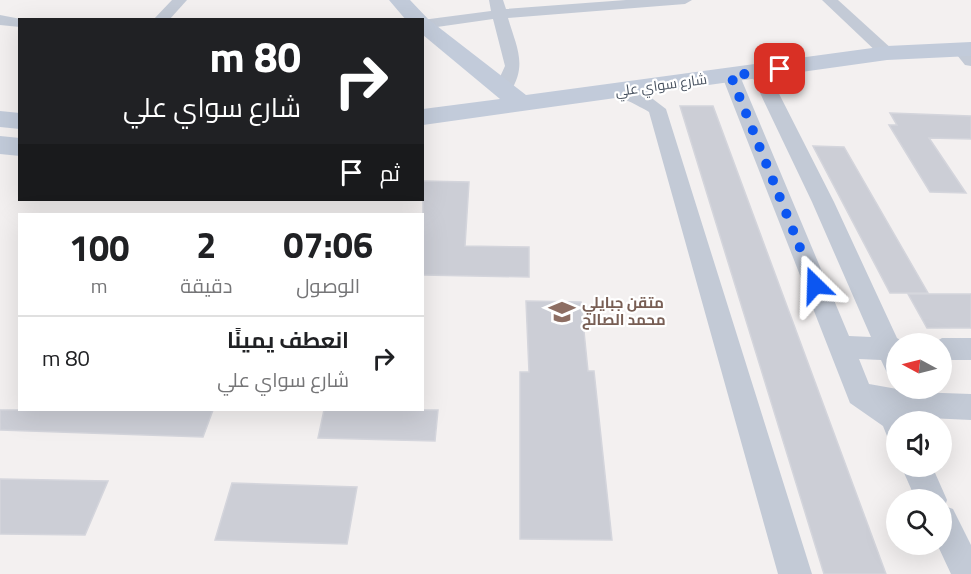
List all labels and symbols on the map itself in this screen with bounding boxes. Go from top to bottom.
pin [754,43,805,94]
street label: شارع سواي علي [614,68,708,103]
position arrow [783,253,847,317]
place label: متقن جبايلي محمد الصالح [582,291,666,331]
school or university icon: متقن جبايلي محمد الصالح [547,297,577,327]
north arrow [886,333,952,399]

